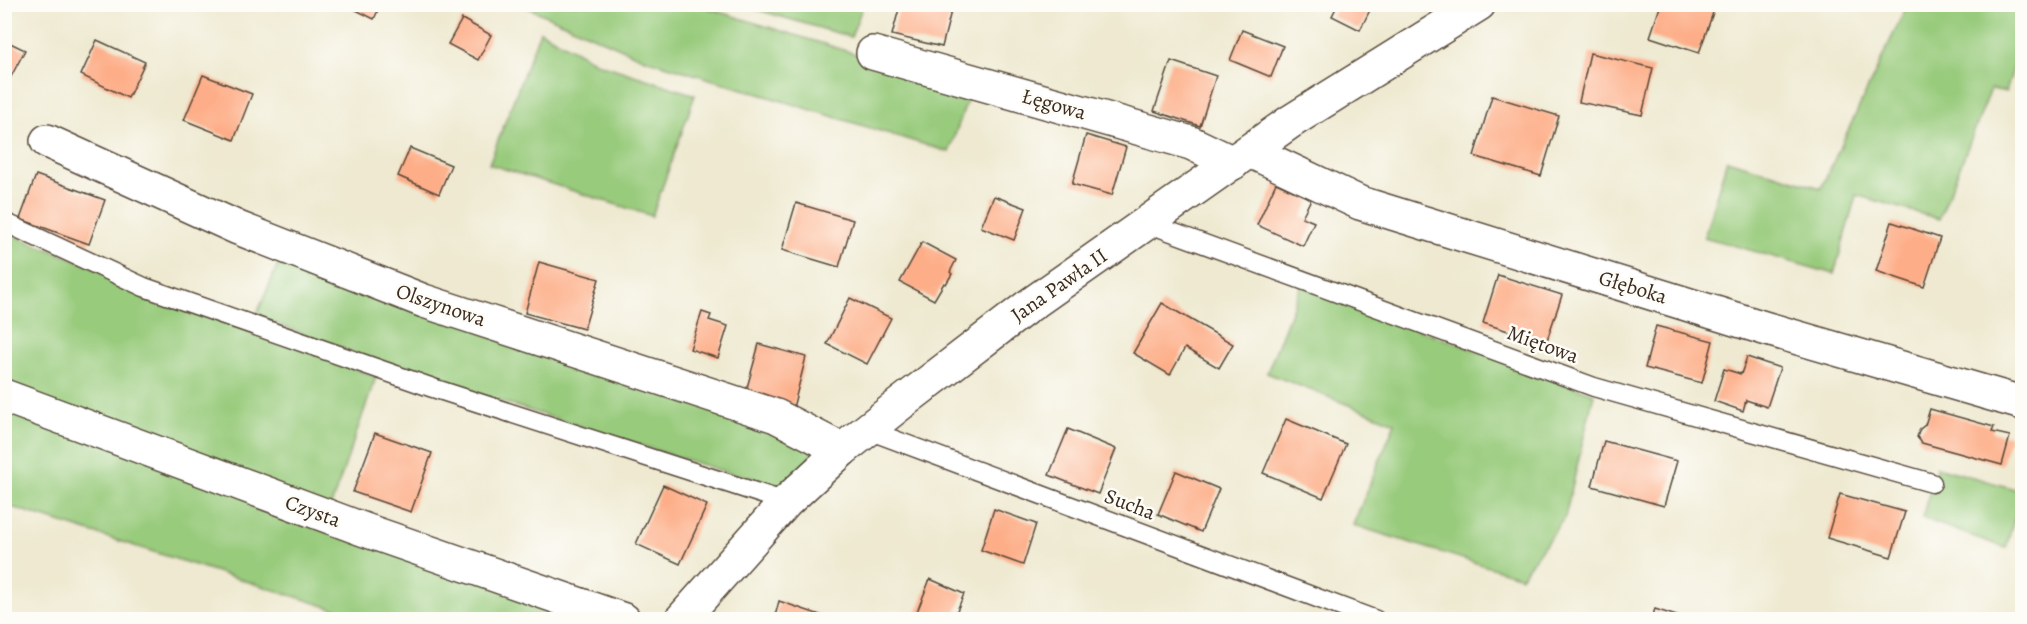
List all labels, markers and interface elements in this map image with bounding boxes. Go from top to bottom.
street label: Łęgowa [1019,81,1090,127]
street label: Jana Pawła II [1005,242,1113,328]
street label: Głęboka [1596,263,1671,311]
street label: Olszynowa [392,277,490,333]
street label: Miętowa [1503,318,1583,370]
street label: Sucha [1101,482,1160,527]
street label: Czysta [281,488,345,534]

